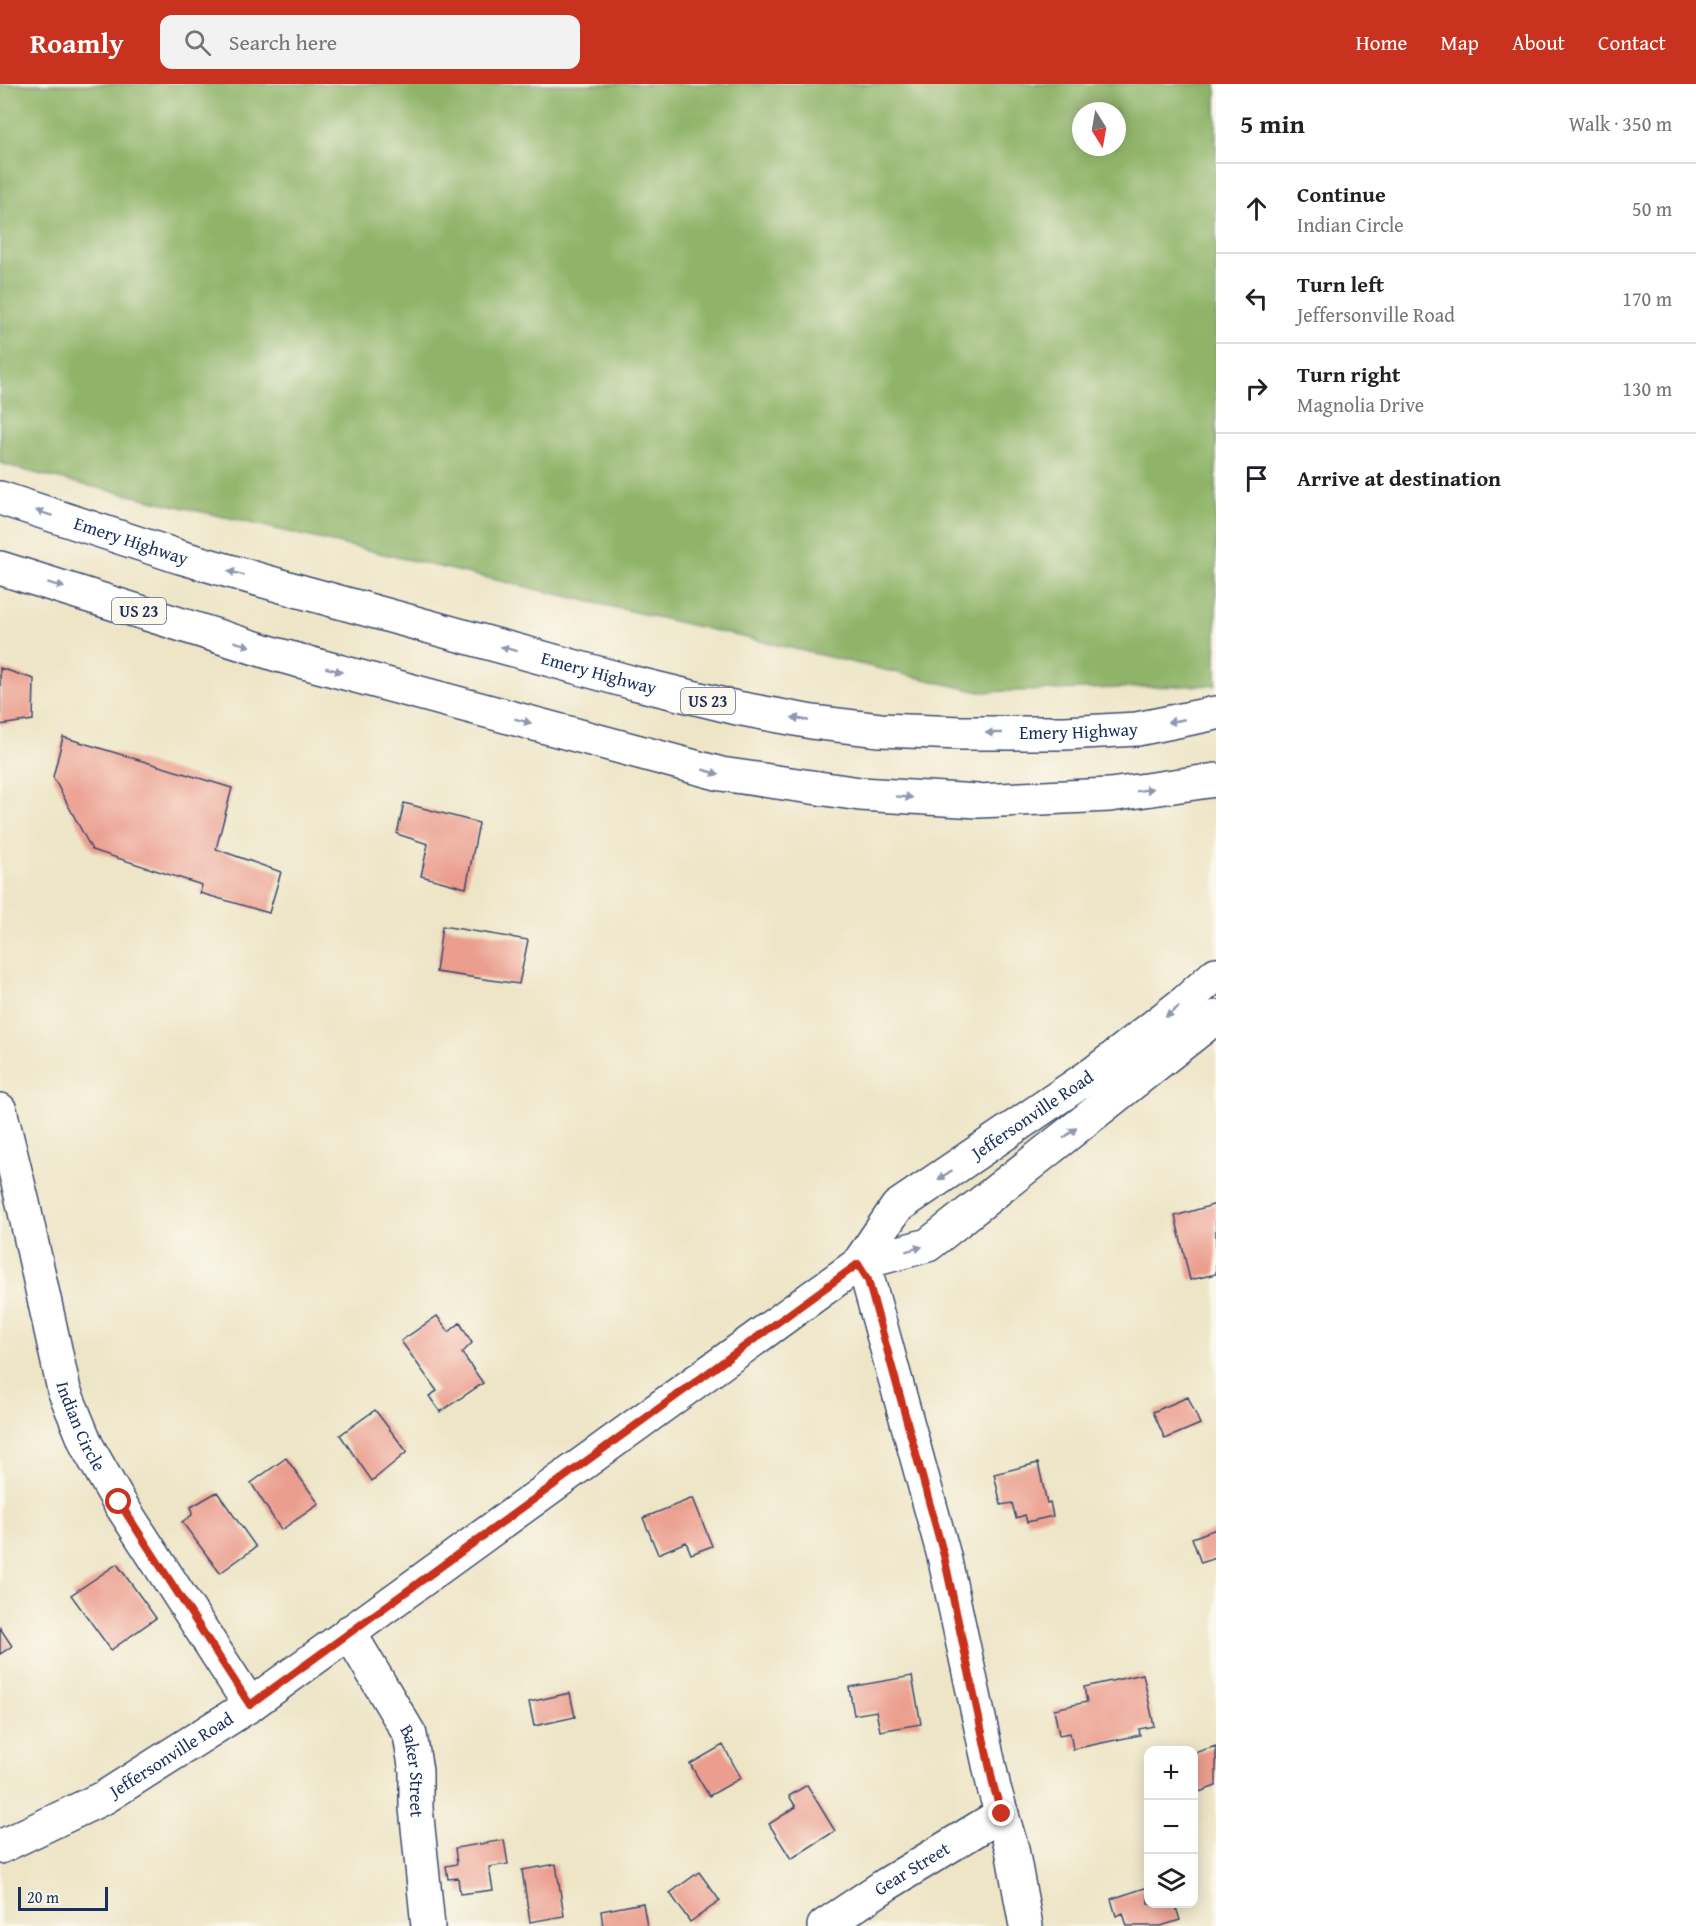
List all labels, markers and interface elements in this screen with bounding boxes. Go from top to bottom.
search box [160,15,580,69]
text: Roamly [30,22,124,63]
icon: search [181,26,214,59]
text: Search here [229,26,337,58]
text: Home [1356,27,1407,58]
text: Map [1440,27,1479,58]
text: About [1512,27,1565,58]
text: Contact [1598,27,1666,58]
north arrow [1072,102,1126,156]
text: 5 min [1240,104,1305,143]
text: Walk · 350 m [1569,109,1672,138]
text: Continue [1297,178,1386,210]
icon: ahead [1240,192,1273,225]
text: 50 m [1632,194,1672,223]
text: Indian Circle [1297,210,1404,239]
text: Turn left [1297,268,1384,300]
icon: left [1240,282,1273,315]
text: 170 m [1622,284,1672,313]
text: Jeffersonville Road [1297,300,1455,329]
text: Turn right [1297,358,1400,390]
icon: right [1240,372,1273,405]
text: 130 m [1622,374,1672,403]
text: Magnolia Drive [1297,390,1424,419]
icon: arrive [1240,462,1273,495]
text: Arrive at destination [1297,462,1501,494]
one-way arrow [35,507,53,517]
street label: Emery Highway [71,509,192,572]
one-way arrow [227,568,245,577]
one-way arrow [47,581,65,590]
road number: US 23 [112,598,166,624]
one-way arrow [233,640,251,649]
one-way arrow [500,643,518,653]
street label: Emery Highway [538,644,659,701]
one-way arrow [325,666,343,675]
road number: US 23 [681,688,735,714]
one-way arrow [790,714,809,723]
street label: Emery Highway [1019,715,1139,746]
one-way arrow [513,716,532,726]
one-way arrow [1167,717,1186,726]
one-way arrow [985,728,1004,738]
one-way arrow [702,768,720,777]
one-way arrow [1135,786,1154,795]
one-way arrow [895,792,914,801]
one-way arrow [1164,1006,1179,1018]
street label: Jeffersonville Road [964,1063,1099,1167]
one-way arrow [1062,1127,1077,1139]
one-way arrow [938,1169,954,1181]
one-way arrow [905,1243,923,1253]
street label: Indian Circle [50,1379,113,1476]
route start [105,1488,131,1514]
street label: Jeffersonville Road [102,1705,239,1805]
street label: Baker Street [394,1719,431,1819]
map controls [1144,1746,1198,1908]
button: + [1144,1746,1198,1800]
route end [988,1800,1014,1826]
button: − [1144,1800,1198,1854]
street label: Gear Street [868,1835,955,1902]
button: layers [1144,1854,1198,1908]
scale bar [18,1884,108,1912]
text: 20 m [27,1885,59,1909]

